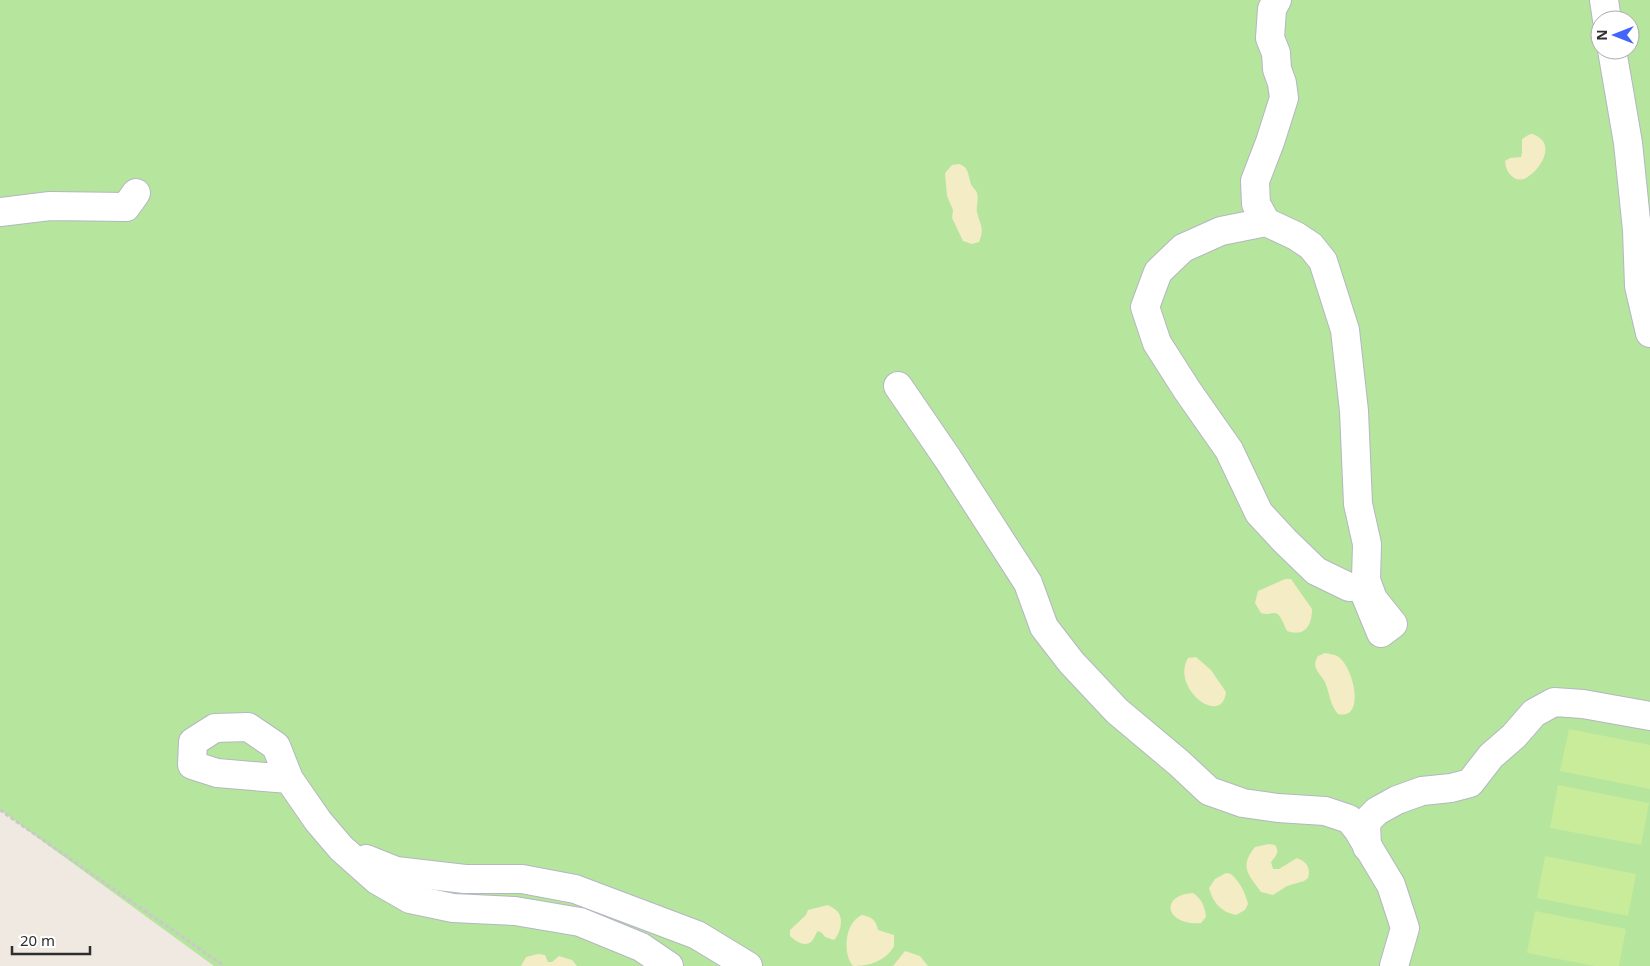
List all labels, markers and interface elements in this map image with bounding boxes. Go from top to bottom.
north arrow [1590,10,1640,60]
text: N [1592,29,1611,41]
scale bar [12,924,90,956]
text: 20 m [20,930,55,950]

